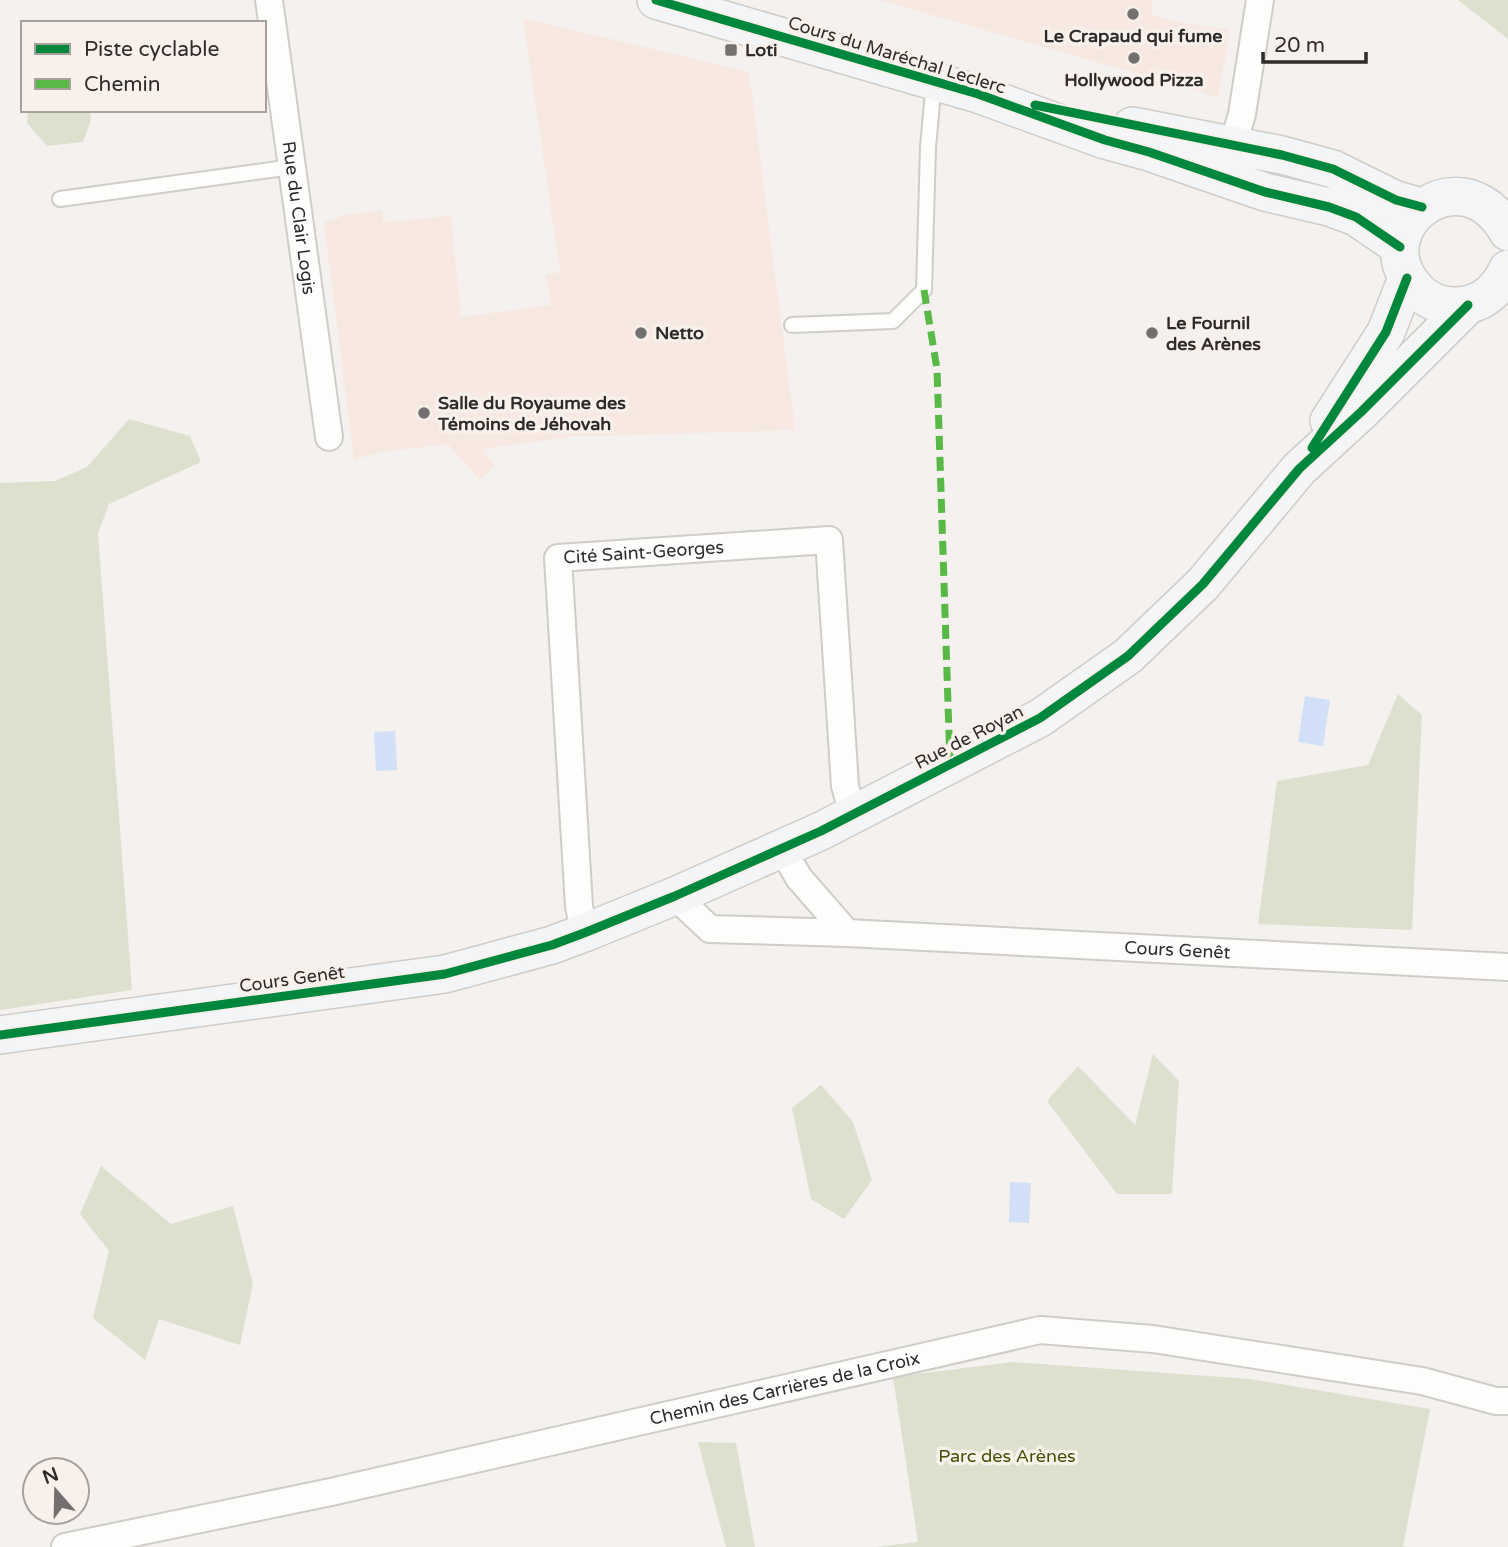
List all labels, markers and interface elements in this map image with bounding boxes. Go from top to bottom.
marker: Le Crapaud qui fume [1125,6,1141,22]
street label: Cours du Maréchal Leclerc [785,11,1009,99]
legend [21,21,266,112]
scale bar [1263,21,1366,65]
place label: Le Crapaud qui fume [1043,25,1223,47]
text: 20 m [1274,33,1325,58]
text: Piste cyclable [84,37,219,62]
place label: Loti [745,39,778,61]
marker: Loti [723,42,739,58]
marker: Hollywood Pizza [1126,50,1142,66]
place label: Hollywood Pizza [1064,69,1204,91]
text: Chemin [84,72,161,97]
street label: Rue du Clair Logis [278,140,320,296]
place label: Le Fournil des Arènes [1166,312,1261,355]
place label: Netto [655,322,704,344]
marker: Netto [633,325,649,341]
marker: Le Fournil des Arènes [1144,325,1160,341]
place label: Salle du Royaume des Témoins de Jéhovah [437,392,626,435]
marker: Salle du Royaume des Témoins de Jéhovah [416,405,432,421]
street label: Cité Saint-Georges [563,536,725,569]
street label: Rue de Royan [911,700,1027,774]
street label: Cours Genêt [1124,936,1231,964]
street label: Cours Genêt [238,961,346,997]
street label: Chemin des Carrières de la Croix [648,1347,922,1430]
park label: Parc des Arènes [938,1445,1076,1467]
north arrow [21,1456,91,1526]
text: N [40,1463,61,1489]

